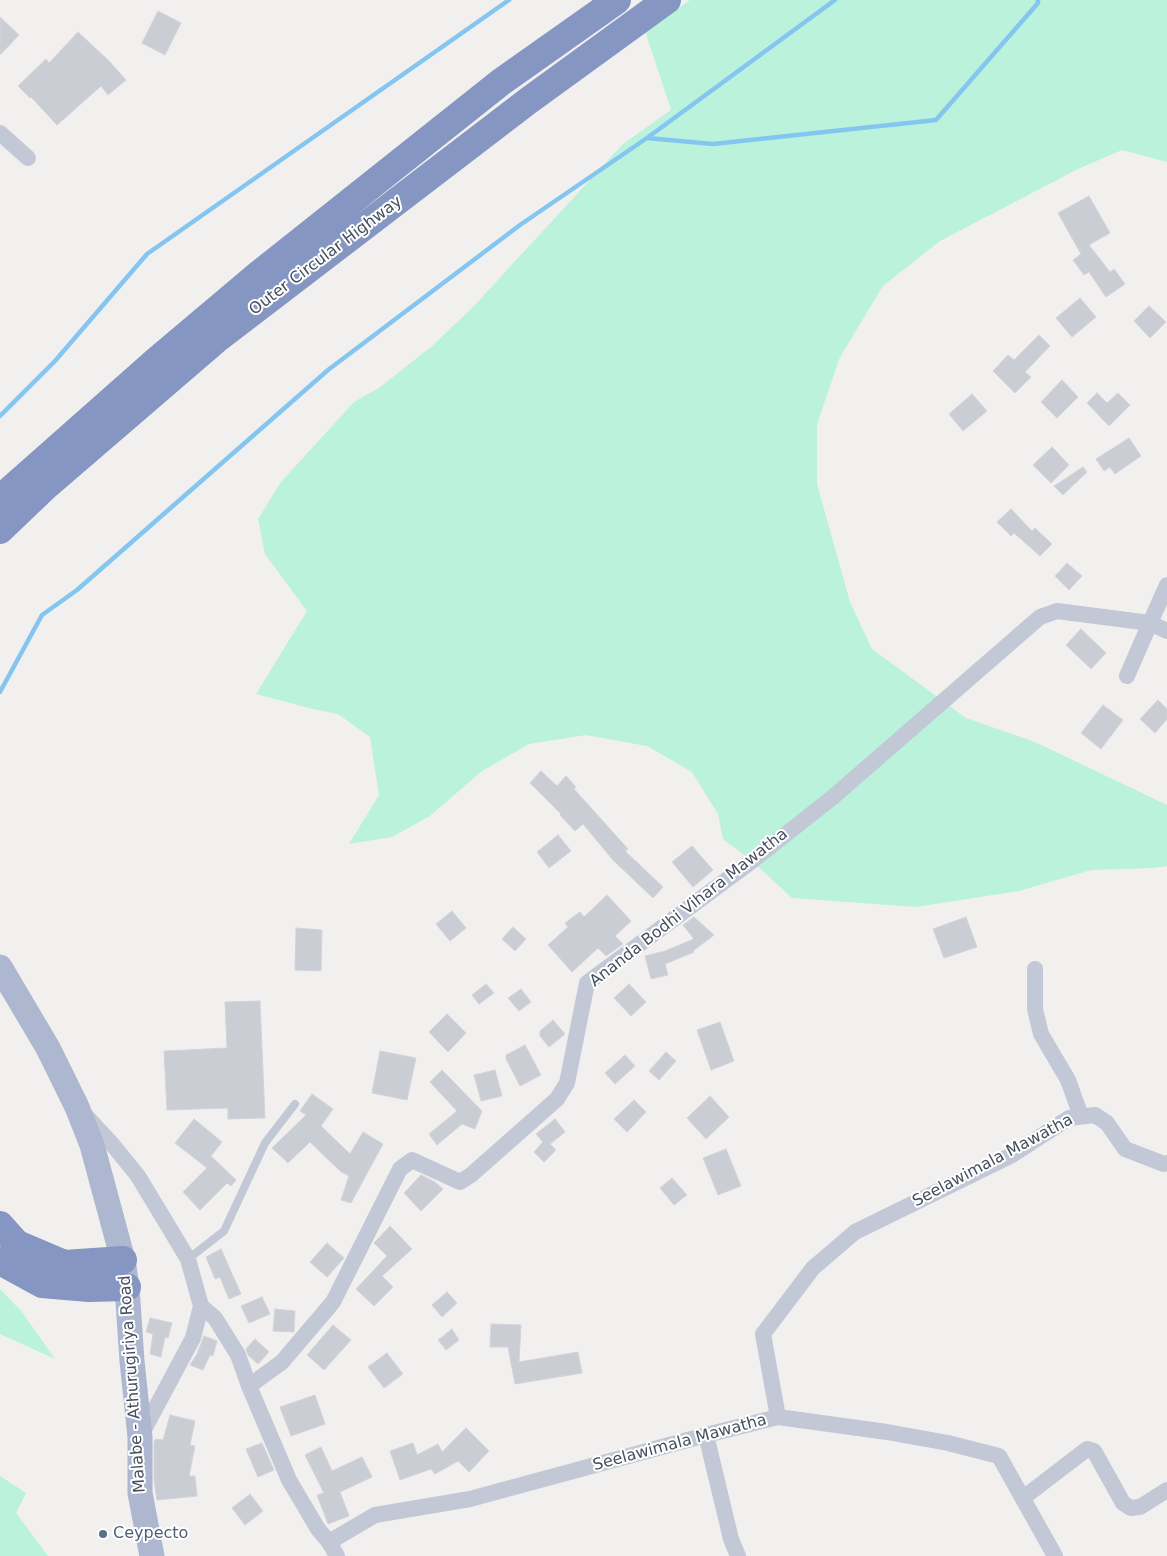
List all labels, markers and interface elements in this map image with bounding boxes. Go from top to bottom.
street label: Outer Circular Highway [246,192,406,320]
street label: Ananda Bodhi Vihara Mawatha [586,825,792,991]
street label: Seelawimala Mawatha [909,1110,1077,1212]
street label: Malabe - Athurugiriya Road [116,1275,150,1493]
street label: Seelawimala Mawatha [591,1411,769,1475]
place label: Ceypecto [113,1524,188,1544]
marker: Ceypecto [97,1528,109,1540]

